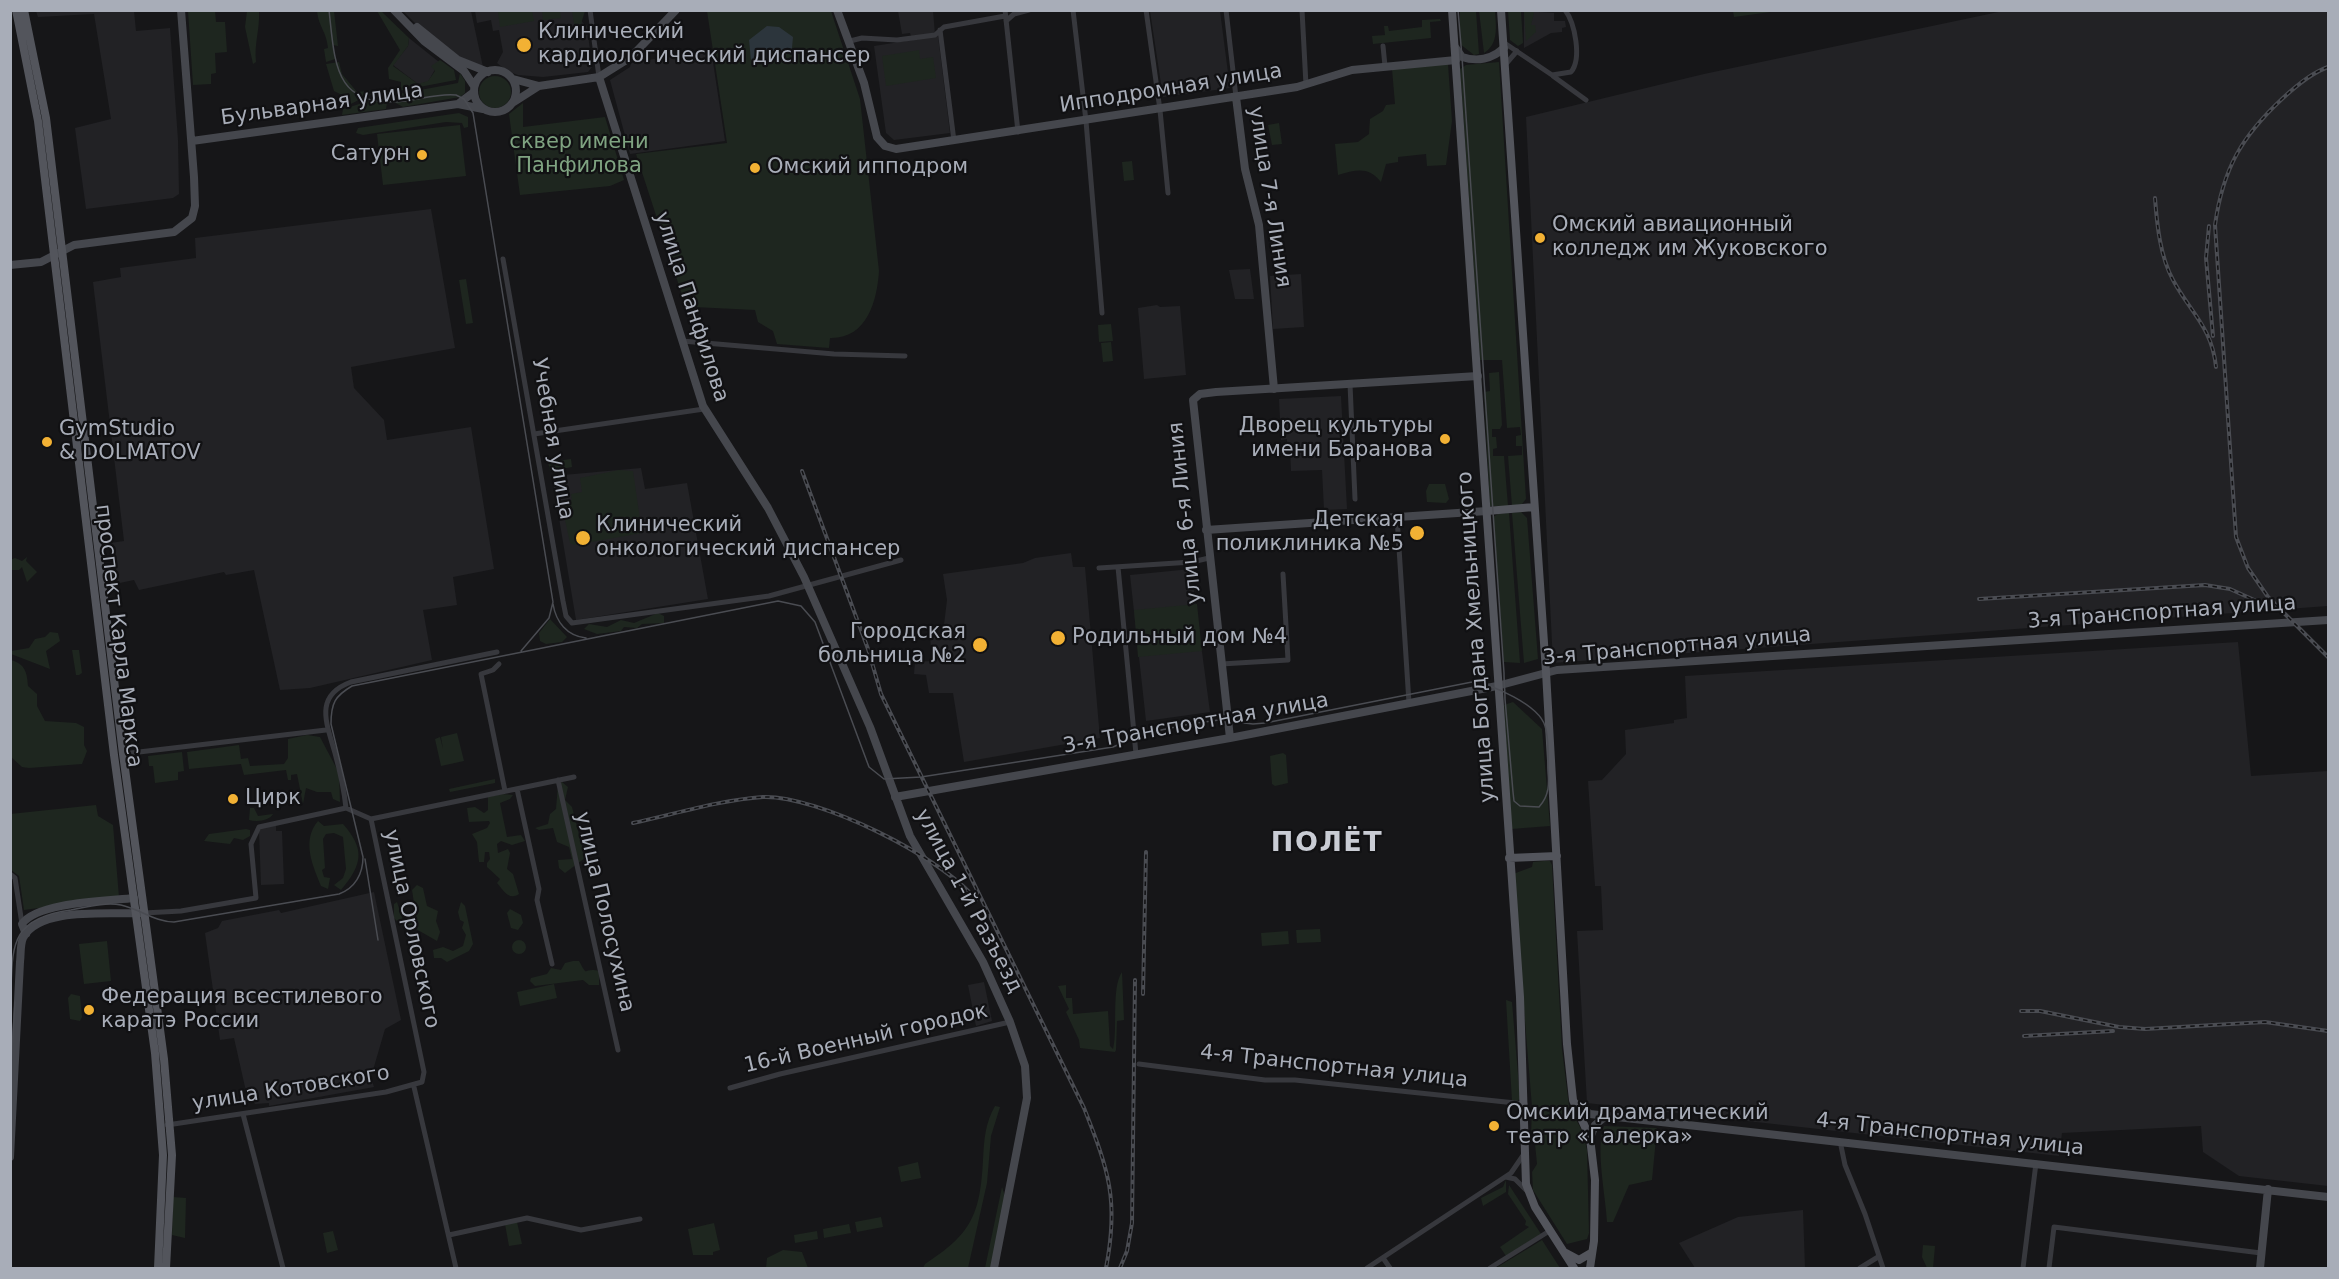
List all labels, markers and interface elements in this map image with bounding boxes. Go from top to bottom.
place label: Клинический кардиологический диспансер [538,20,870,70]
marker: Клинический кардиологический диспансер [515,36,533,54]
street label: Ипподромная улица [1058,59,1284,119]
street label: Бульварная улица [219,78,425,132]
street label: улица 7-я Линия [1242,105,1296,289]
park label: сквер имени Панфилова [509,130,649,180]
place label: Сатурн [331,142,410,168]
marker: Сатурн [415,148,429,162]
place label: Омский ипподром [767,155,968,181]
marker: Омский ипподром [748,161,762,175]
street label: улица Панфилова [648,209,734,405]
place label: Омский авиационный колледж им Жуковского [1552,213,1827,263]
marker: Омский авиационный колледж им Жуковского [1533,231,1547,245]
street label: Учебная улица [525,356,579,522]
place label: Дворец культуры имени Баранова [1239,414,1433,464]
place label: GymStudio & DOLMATOV [59,417,201,467]
street label: улица 6-я Линия [1164,421,1208,605]
marker: Дворец культуры имени Баранова [1438,432,1452,446]
marker: GymStudio & DOLMATOV [40,435,54,449]
street label: улица Богдана Хмельницкого [1453,470,1501,804]
street label: проспект Карла Маркса [89,503,147,769]
place label: Детская поликлиника №5 [1216,508,1404,558]
place label: Клинический онкологический диспансер [596,513,900,563]
marker: Детская поликлиника №5 [1408,524,1426,542]
marker: Клинический онкологический диспансер [574,529,592,547]
street label: 3-я Транспортная улица [2027,591,2297,635]
place label: Городская больница №2 [818,620,966,670]
street label: 3-я Транспортная улица [1542,623,1812,671]
place label: Родильный дом №4 [1072,625,1287,651]
marker: Родильный дом №4 [1049,629,1067,647]
marker: Городская больница №2 [971,636,989,654]
street label: 3-я Транспортная улица [1061,688,1331,760]
place label: Цирк [245,786,301,812]
marker: Цирк [226,792,240,806]
street label: улица 1-й Разъезд [909,805,1027,997]
street label: улица Полосухина [569,809,639,1015]
street label: улица Орловского [378,827,444,1031]
district label: ПОЛЁТ [1271,828,1383,860]
place label: Федерация всестилевого каратэ России [101,985,383,1035]
street label: 16-й Военный городок [742,999,990,1079]
marker: Федерация всестилевого каратэ России [82,1003,96,1017]
street label: 4-я Транспортная улица [1199,1040,1469,1094]
street label: улица Котовского [191,1061,391,1117]
place label: Омский драматический театр «Галерка» [1506,1101,1769,1151]
street label: 4-я Транспортная улица [1815,1108,2085,1162]
marker: Омский драматический театр «Галерка» [1487,1119,1501,1133]

